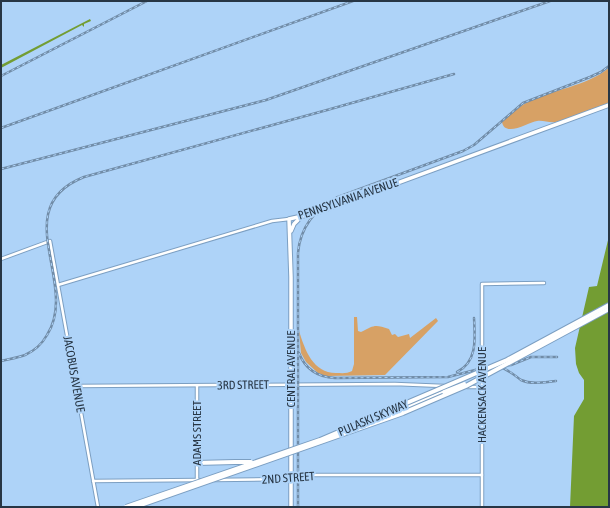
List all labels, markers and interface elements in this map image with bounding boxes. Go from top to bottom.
street label: PENNSYLVANIA AVENUE [296,175,400,223]
street label: CENTRAL AVENUE [284,331,298,407]
street label: JACOBUS AVENUE [60,335,88,413]
street label: HACKENSACK AVENUE [475,347,489,443]
street label: 3RD STREET [217,378,270,392]
street label: PULASKI SKYWAY [336,397,411,439]
street label: ADAMS STREET [190,400,204,466]
street label: 2ND STREET [261,469,316,487]

